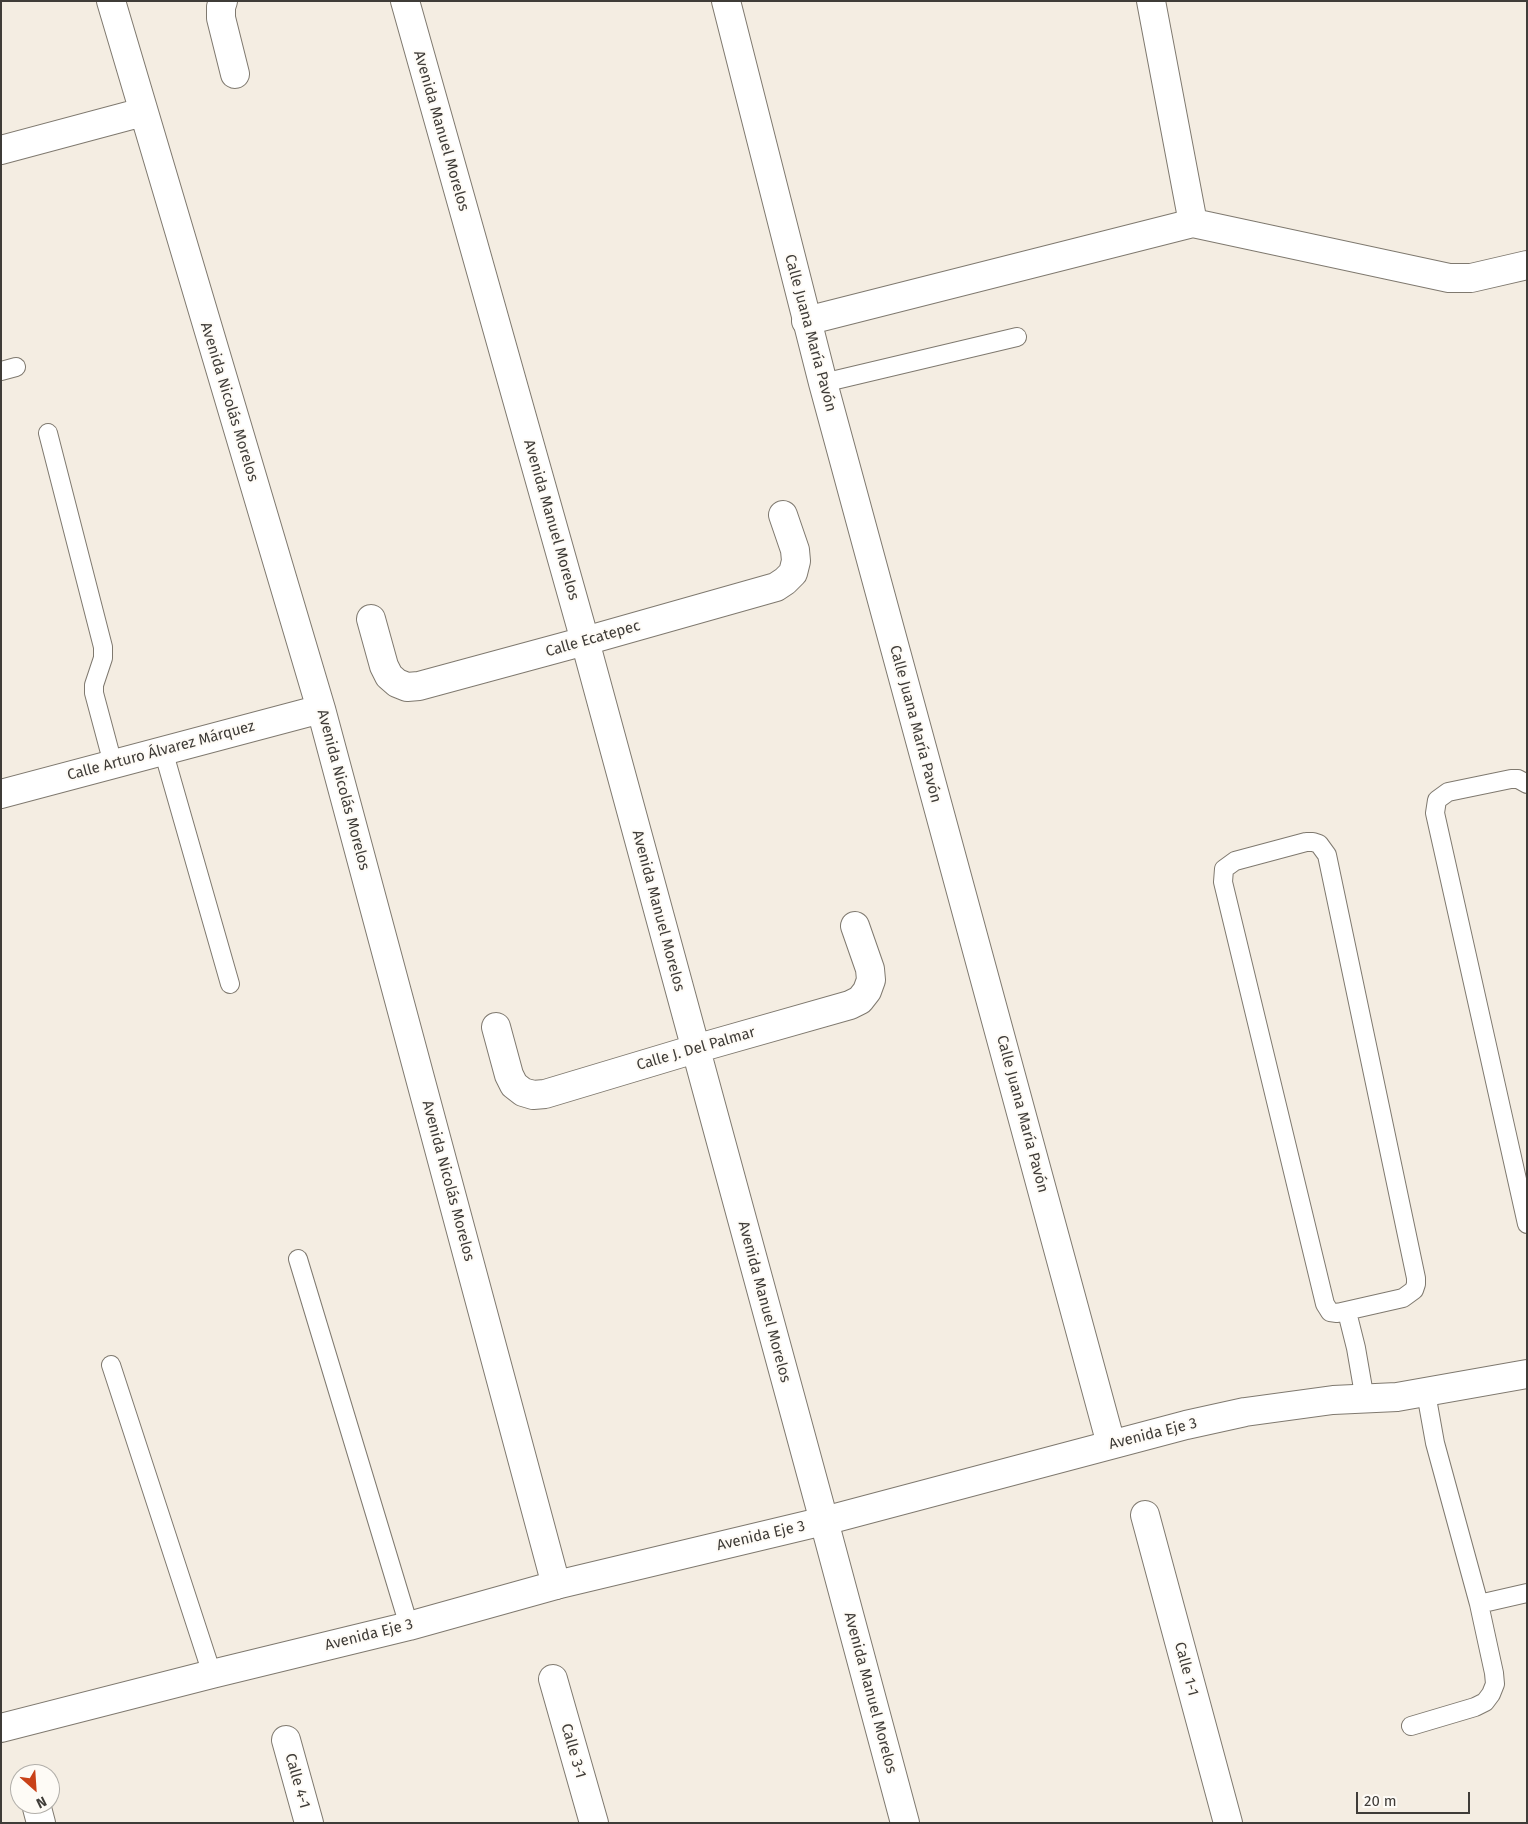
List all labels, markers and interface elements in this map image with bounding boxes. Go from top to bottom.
street label: Avenida Manuel Morelos [409,49,473,213]
street label: Calle Juana María Pavón [780,252,840,414]
street label: Avenida Nicolás Morelos [196,320,262,484]
street label: Avenida Manuel Morelos [519,438,583,602]
street label: Calle Ecatepec [544,617,642,661]
street label: Calle Juana María Pavón [885,643,945,805]
street label: Avenida Nicolás Morelos [313,708,373,872]
street label: Calle Arturo Álvarez Márquez [65,717,257,785]
street label: Avenida Manuel Morelos [628,828,688,994]
street label: Calle J. Del Palmar [635,1023,757,1075]
street label: Calle Juana María Pavón [992,1033,1052,1195]
street label: Avenida Nicolás Morelos [418,1099,478,1263]
street label: Avenida Manuel Morelos [734,1219,794,1385]
street label: Avenida Eje 3 [1107,1414,1199,1454]
street label: Avenida Eje 3 [715,1517,807,1555]
street label: Avenida Manuel Morelos [840,1610,900,1776]
street label: Avenida Eje 3 [323,1615,415,1655]
street label: Calle 1-1 [1170,1640,1202,1698]
street label: Calle 3-1 [557,1722,589,1780]
street label: Calle 4-1 [281,1751,313,1811]
north arrow [10,1764,60,1814]
scale bar [1358,1782,1472,1814]
text: N [33,1792,49,1812]
text: 20 m [1364,1792,1397,1810]

